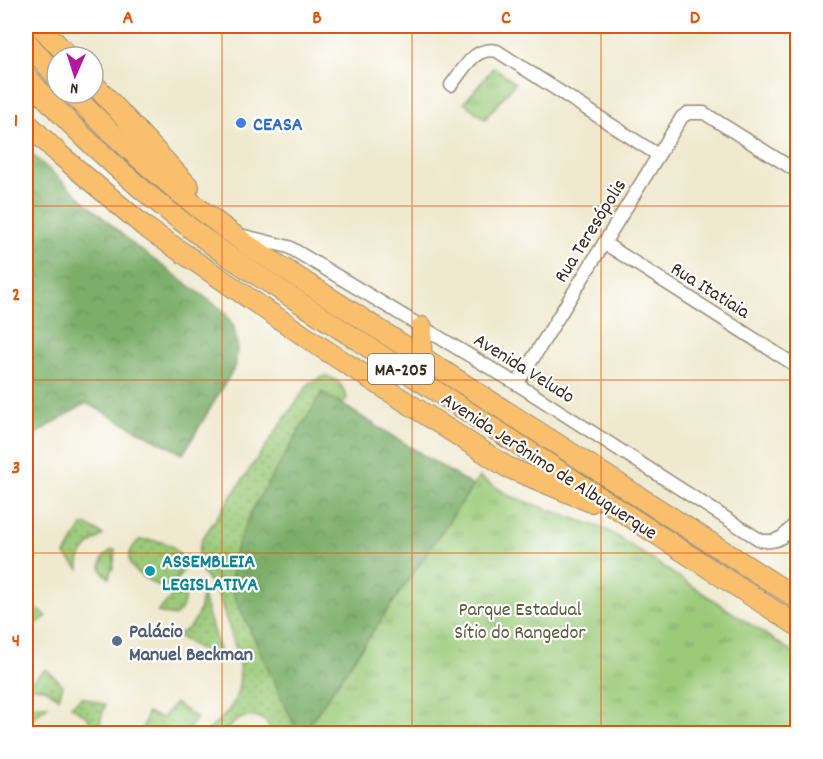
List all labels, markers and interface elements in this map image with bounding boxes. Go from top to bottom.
text: A [123,5,134,33]
text: B [312,5,322,33]
text: C [501,5,511,33]
text: D [690,5,701,33]
north arrow [45,45,105,105]
text: N [70,76,79,99]
text: 1 [14,108,18,136]
place label: CEASA [253,112,303,140]
marker: CEASA [234,116,248,130]
street label: Rua Teresópolis [549,174,635,289]
street label: Rua Itatiaia [664,256,755,327]
text: 2 [12,282,20,310]
street label: Avenida Veludo [467,327,579,412]
road number: MA-205 [368,354,434,384]
street label: Avenida Jerônimo de Albuquerque [435,387,662,548]
text: 3 [12,455,20,483]
place label: ASSEMBLEIA LEGISLATIVA [162,549,258,600]
marker: ASSEMBLEIA LEGISLATIVA [143,564,157,578]
park label: Parque Estadual Sítio do Rangedor [454,597,586,648]
place label: Palácio Manuel Beckman [129,619,253,670]
text: 4 [12,628,20,656]
marker: Palácio Manuel Beckman [110,634,124,648]

